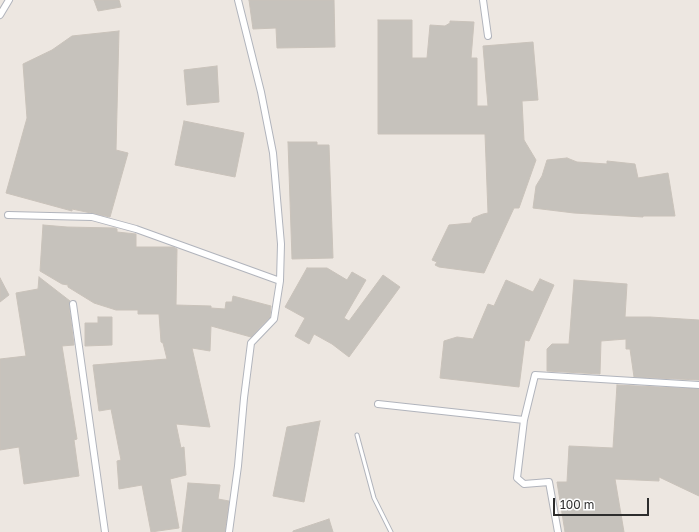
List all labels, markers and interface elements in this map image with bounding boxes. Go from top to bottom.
scale bar [555,490,651,516]
text: 100 m [560,497,594,512]

